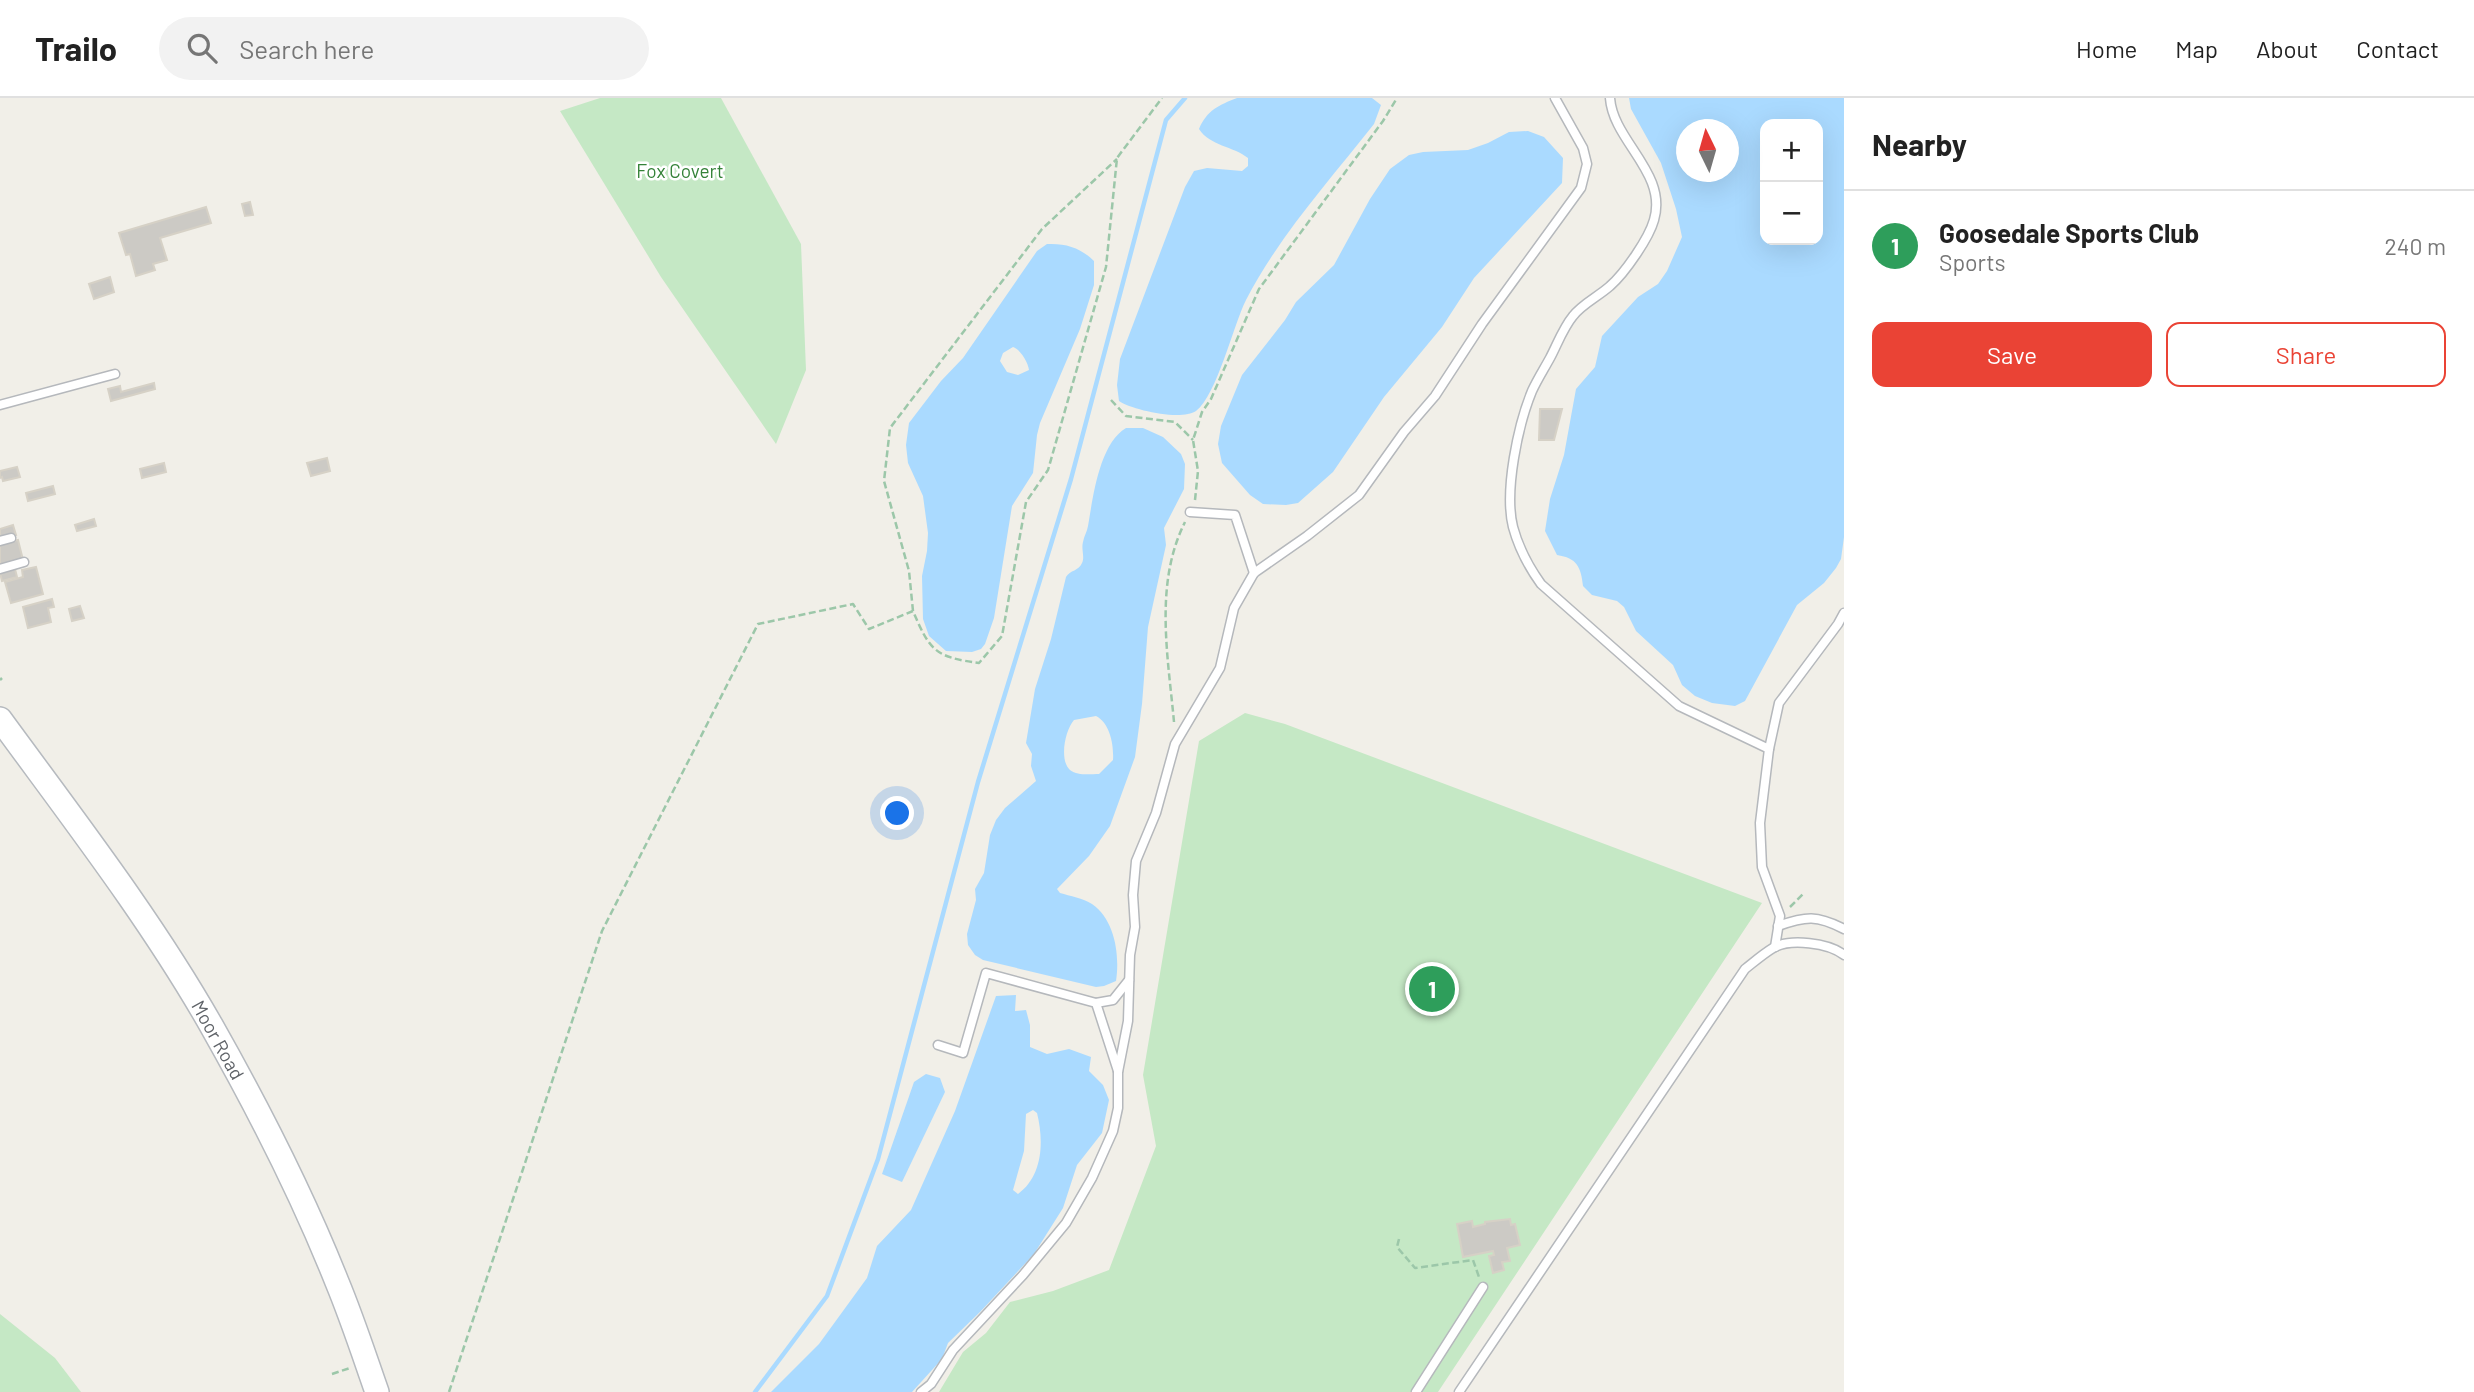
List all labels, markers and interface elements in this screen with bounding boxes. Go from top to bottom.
search box [159,17,649,80]
text: Trailo [35,28,117,68]
icon: search [183,29,221,67]
text: Search here [239,33,374,64]
text: Home [2076,34,2137,63]
text: Map [2175,34,2218,63]
text: About [2256,34,2318,63]
text: Contact [2356,34,2439,63]
north arrow [1676,119,1739,182]
map controls [1760,119,1823,245]
button: + [1760,119,1823,182]
text: Nearby [1872,126,1967,162]
park label: Fox Covert [636,159,724,182]
button: − [1760,182,1823,245]
text: Goosedale Sports Club [1939,217,2199,248]
text: 1 [1891,232,1899,260]
text: 240 m [2384,232,2446,260]
text: Sports [1939,248,2006,276]
button: Save [1872,322,2152,387]
button: Share [2166,322,2446,387]
your location [880,796,914,830]
pin: 1 [1409,963,1455,1015]
street label: Moor Road [187,996,250,1083]

